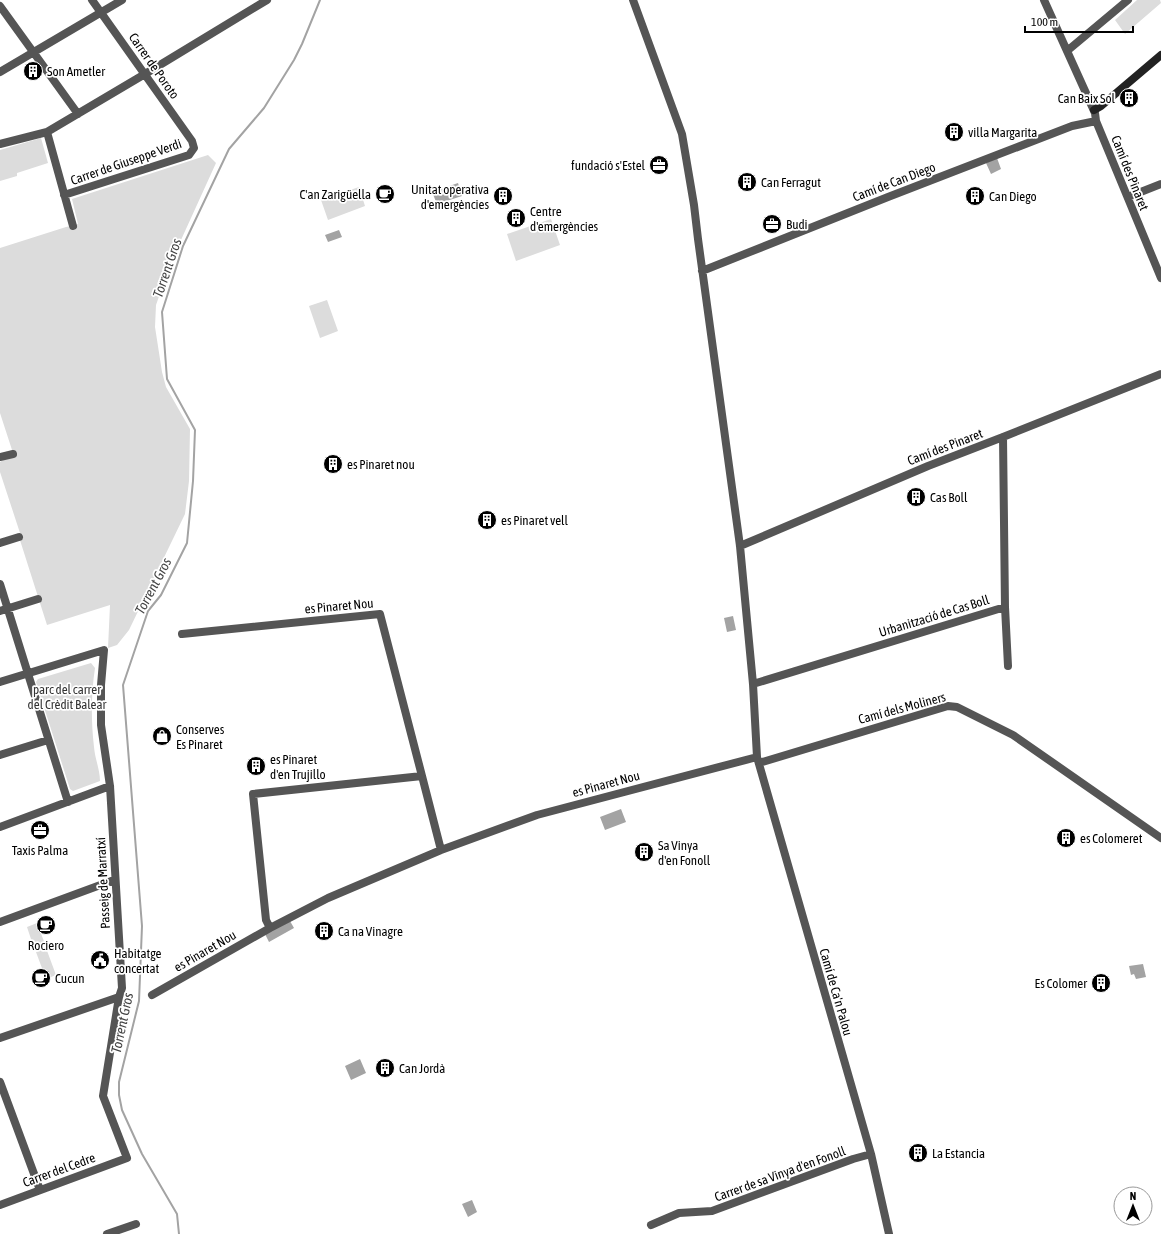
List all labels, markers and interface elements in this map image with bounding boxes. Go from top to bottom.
scale bar [1025,8,1133,34]
text: 100 m [1031,15,1058,29]
street label: Carrer de Poroto [126,30,182,102]
building icon: Son Ametler [22,60,44,82]
place label: Son Ametler [47,64,105,79]
building icon: Can Baix Sol [1118,87,1140,109]
place label: Can Baix Sol [1058,91,1116,106]
building icon: villa Margarita [943,121,965,143]
place label: villa Margarita [968,125,1037,140]
street label: Camí des Pinaret [1108,133,1152,213]
street label: Carrer de Giuseppe Verdi [68,136,184,188]
office icon: fundació s'Estel [648,154,670,176]
place label: fundació s'Estel [571,158,646,173]
street label: Camí de Can Diego [850,159,938,205]
building icon: Can Ferragut [736,171,758,193]
place label: Can Ferragut [761,175,821,190]
place label: Unitat operativa d'emergències [411,182,489,212]
cafe icon: C'an Zarigüella [374,183,396,205]
building icon: Unitat operativa d'emergències [492,185,514,207]
building icon: Can Diego [964,185,986,207]
place label: C'an Zarigüella [299,187,371,202]
place label: Can Diego [989,189,1037,204]
place label: Centre d'emergències [530,204,599,234]
building icon: Centre d'emergències [505,207,527,229]
office icon: Budi [761,213,783,235]
place label: Budi [786,217,808,232]
water label: Torrent Gros [149,236,185,300]
street label: Camí des Pinaret [905,426,985,468]
building icon: es Pinaret nou [322,453,344,475]
place label: es Pinaret nou [347,457,415,472]
building icon: Cas Boll [905,486,927,508]
place label: Cas Boll [930,490,968,505]
building icon: es Pinaret vell [476,509,498,531]
place label: es Pinaret vell [501,513,569,528]
water label: Torrent Gros [132,555,175,617]
street label: Urbanització de Cas Boll [877,592,991,640]
street label: es Pinaret Nou [304,596,374,616]
park label: parc del carrer del Crèdit Balear [28,682,107,712]
street label: Camí dels Moliners [857,689,948,727]
place label: Conserves Es Pinaret [176,722,225,752]
shop icon: Conserves Es Pinaret [151,725,173,747]
place label: es Pinaret d'en Trujillo [270,752,326,782]
building icon: es Pinaret d'en Trujillo [245,755,267,777]
street label: es Pinaret Nou [571,768,641,800]
office icon: Taxis Palma [29,819,51,841]
building icon: es Colomeret [1055,827,1077,849]
place label: es Colomeret [1080,831,1143,846]
street label: Passeig de Marratxí [93,837,113,929]
place label: Sa Vinya d'en Fonoll [658,838,711,868]
building icon: Sa Vinya d'en Fonoll [633,841,655,863]
place label: Taxis Palma [12,843,68,858]
cafe icon: Rociero [35,914,57,936]
building icon: Ca na Vinagre [313,920,335,942]
place label: Ca na Vinagre [338,924,403,939]
street label: es Pinaret Nou [171,927,239,975]
place label: Rociero [28,938,64,953]
place label: Habitatge concertat [114,946,162,976]
street label: Camí de Ca'n Palou [816,947,856,1037]
public building icon: Habitatge concertat [89,949,111,971]
cafe icon: Cucun [30,967,52,989]
place label: Cucun [55,971,85,986]
building icon: Es Colomer [1090,972,1112,994]
place label: Es Colomer [1035,976,1087,991]
water label: Torrent Gros [108,991,136,1055]
building icon: Can Jordà [374,1057,396,1079]
place label: Can Jordà [399,1061,445,1076]
building icon: La Estancia [907,1142,929,1164]
street label: Carrer de sa Vinya d'en Fonoll [712,1143,848,1205]
place label: La Estancia [932,1146,985,1161]
street label: Carrer del Cedre [21,1150,97,1190]
north arrow [1113,1186,1153,1226]
text: N [1130,1190,1136,1202]

